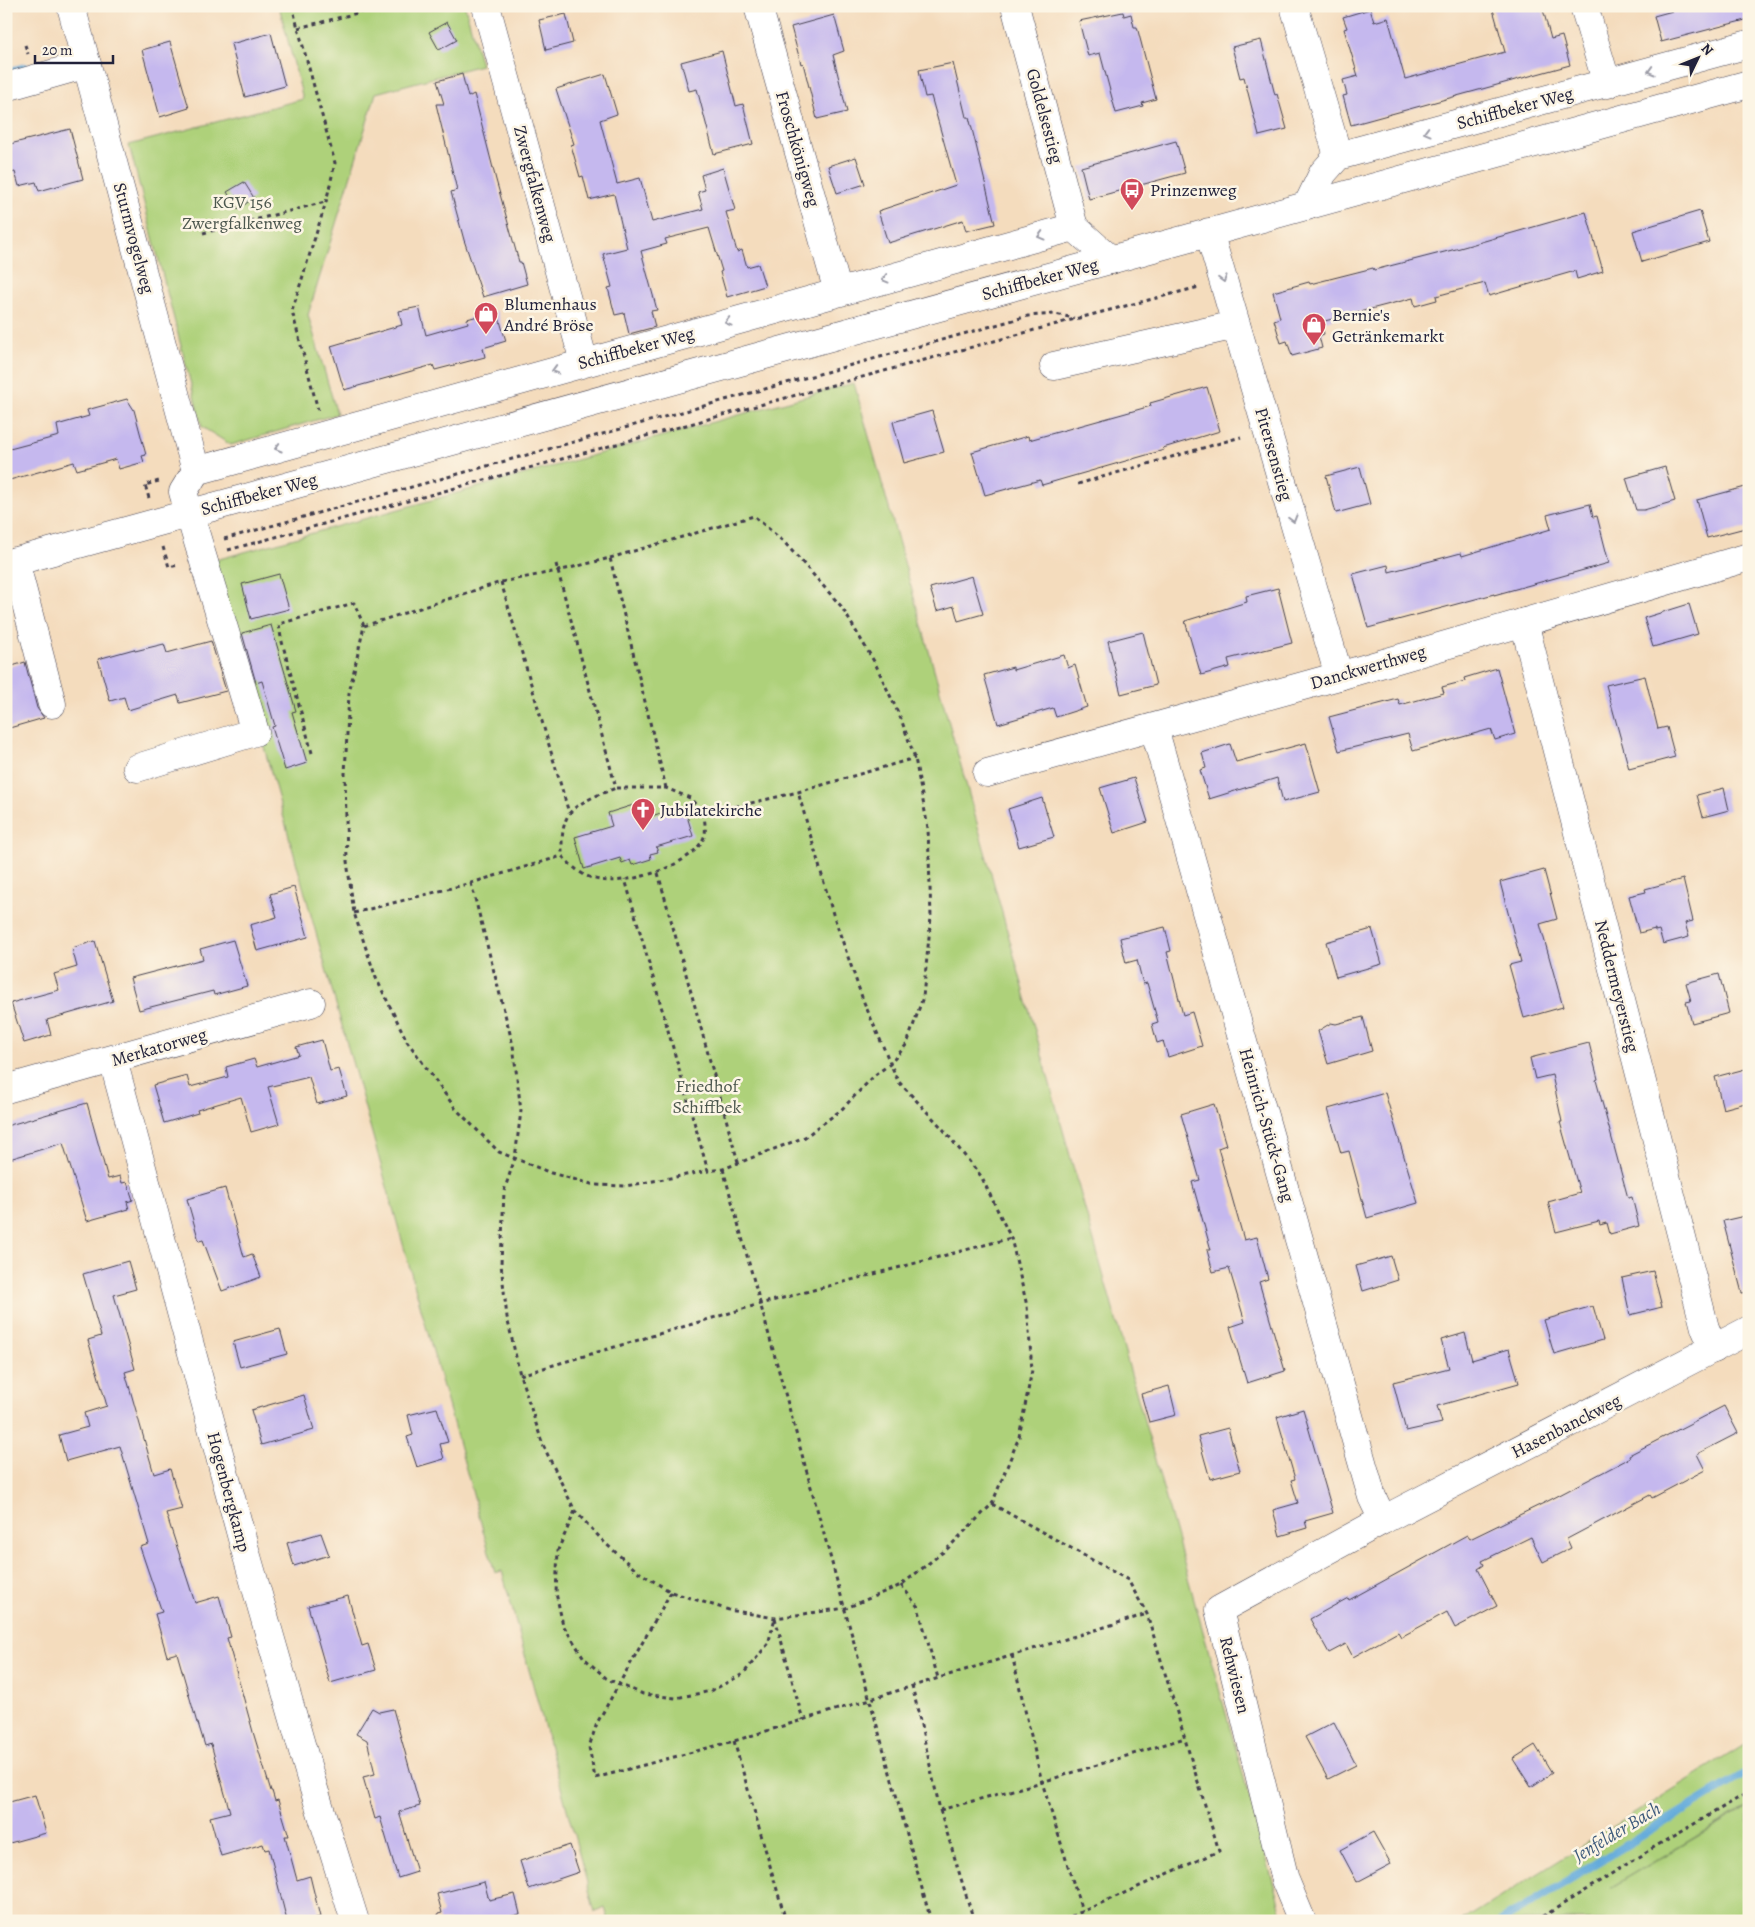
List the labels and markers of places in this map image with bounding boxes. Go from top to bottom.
bus stop icon: Prinzenweg [1119,177,1145,211]
place label: Prinzenweg [1150,178,1237,202]
place label: Blumenhaus André Bröse [503,292,597,337]
shop icon: Blumenhaus André Bröse [473,301,499,335]
place label: Bernie's Getränkemarkt [1332,303,1444,348]
shop icon: Bernie's Getränkemarkt [1301,312,1327,346]
church icon: Jubilatekirche [630,797,656,831]
place label: Jubilatekirche [660,798,762,822]

